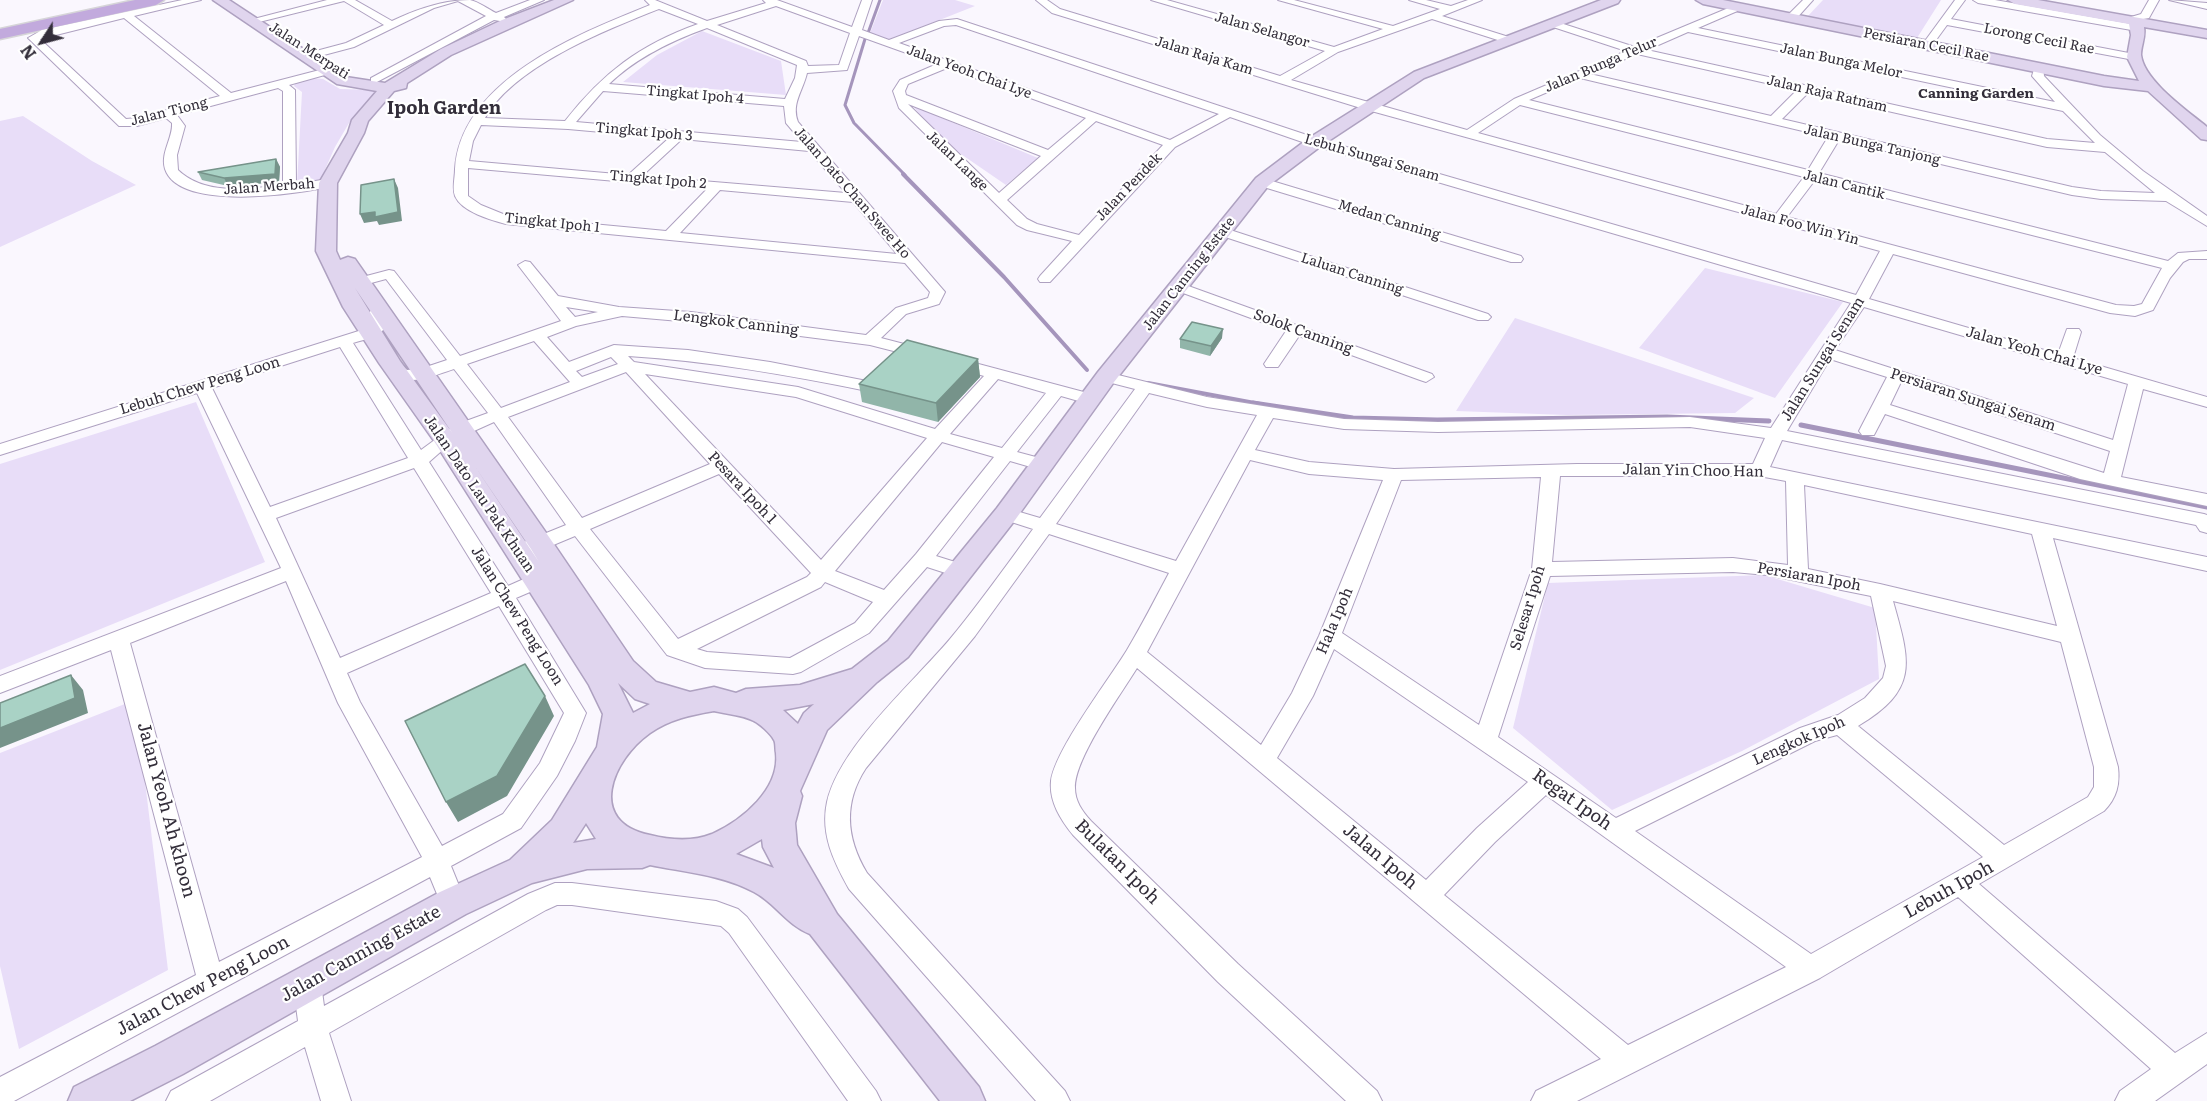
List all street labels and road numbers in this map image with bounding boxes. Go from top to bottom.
street label: Jalan Selangor [1213,8,1311,52]
street label: Jalan Merpati [266,19,352,83]
street label: Lorong Cecil Rae [1982,20,2096,58]
street label: Persiaran Cecil Rae [1862,25,1990,65]
street label: Jalan Raja Kam [1153,33,1255,79]
street label: Jalan Bunga Telur [1542,34,1660,96]
street label: Jalan Bunga Melor [1778,40,1904,82]
street label: Jalan Yeoh Chai Lye [904,42,1034,102]
street label: Jalan Raja Ratnam [1765,72,1889,116]
street label: Tingkat Ipoh 4 [645,82,745,108]
street label: Jalan Tiong [129,94,209,130]
street label: Tingkat Ipoh 3 [594,119,694,145]
street label: Jalan Bunga Tanjong [1802,121,1942,169]
street label: Jalan Dato Chan Swee Ho [790,124,914,262]
street label: Jalan Lange [923,127,991,195]
street label: Lebuh Sungai Senam [1302,131,1442,185]
street label: Jalan Pendek [1092,150,1166,224]
street label: Tingkat Ipoh 2 [609,167,707,193]
street label: Jalan Cantik [1801,167,1887,203]
street label: Jalan Merbah [223,175,315,199]
street label: Medan Canning [1336,196,1442,244]
street label: Jalan Foo Win Yin [1739,201,1861,249]
street label: Tingkat Ipoh 1 [503,210,601,236]
street label: Jalan Canning Estate [1139,214,1239,334]
street label: Laluan Canning [1299,250,1405,298]
street label: Jalan Sungai Senam [1777,293,1869,425]
street label: Lengkok Canning [672,306,800,340]
street label: Solok Canning [1251,306,1355,358]
street label: Jalan Yeoh Chai Lye [1964,323,2104,379]
street label: Lebuh Chew Peng Loon [118,353,282,419]
street label: Persiaran Sungai Senam [1888,365,2058,435]
street label: Jalan Dato Lau Pak Khuan [420,412,538,576]
street label: Pesara Ipoh 1 [704,448,780,528]
street label: Jalan Yin Choo Han [1622,461,1764,481]
street label: Jalan Chew Peng Loon [467,543,567,689]
street label: Persiaran Ipoh [1756,559,1862,595]
street label: Selesar Ipoh [1507,563,1549,653]
street label: Hala Ipoh [1313,585,1357,657]
street label: Lengkok Ipoh [1750,713,1848,769]
street label: Jalan Yeoh Ah khoon [132,720,200,900]
street label: Regat Ipoh [1528,765,1616,835]
street label: Bulatan Ipoh [1070,815,1164,909]
street label: Jalan Ipoh [1338,820,1422,894]
street label: Lebuh Ipoh [1901,857,1997,923]
street label: Jalan Canning Estate [277,901,445,1007]
street label: Jalan Chew Peng Loon [113,931,293,1041]

